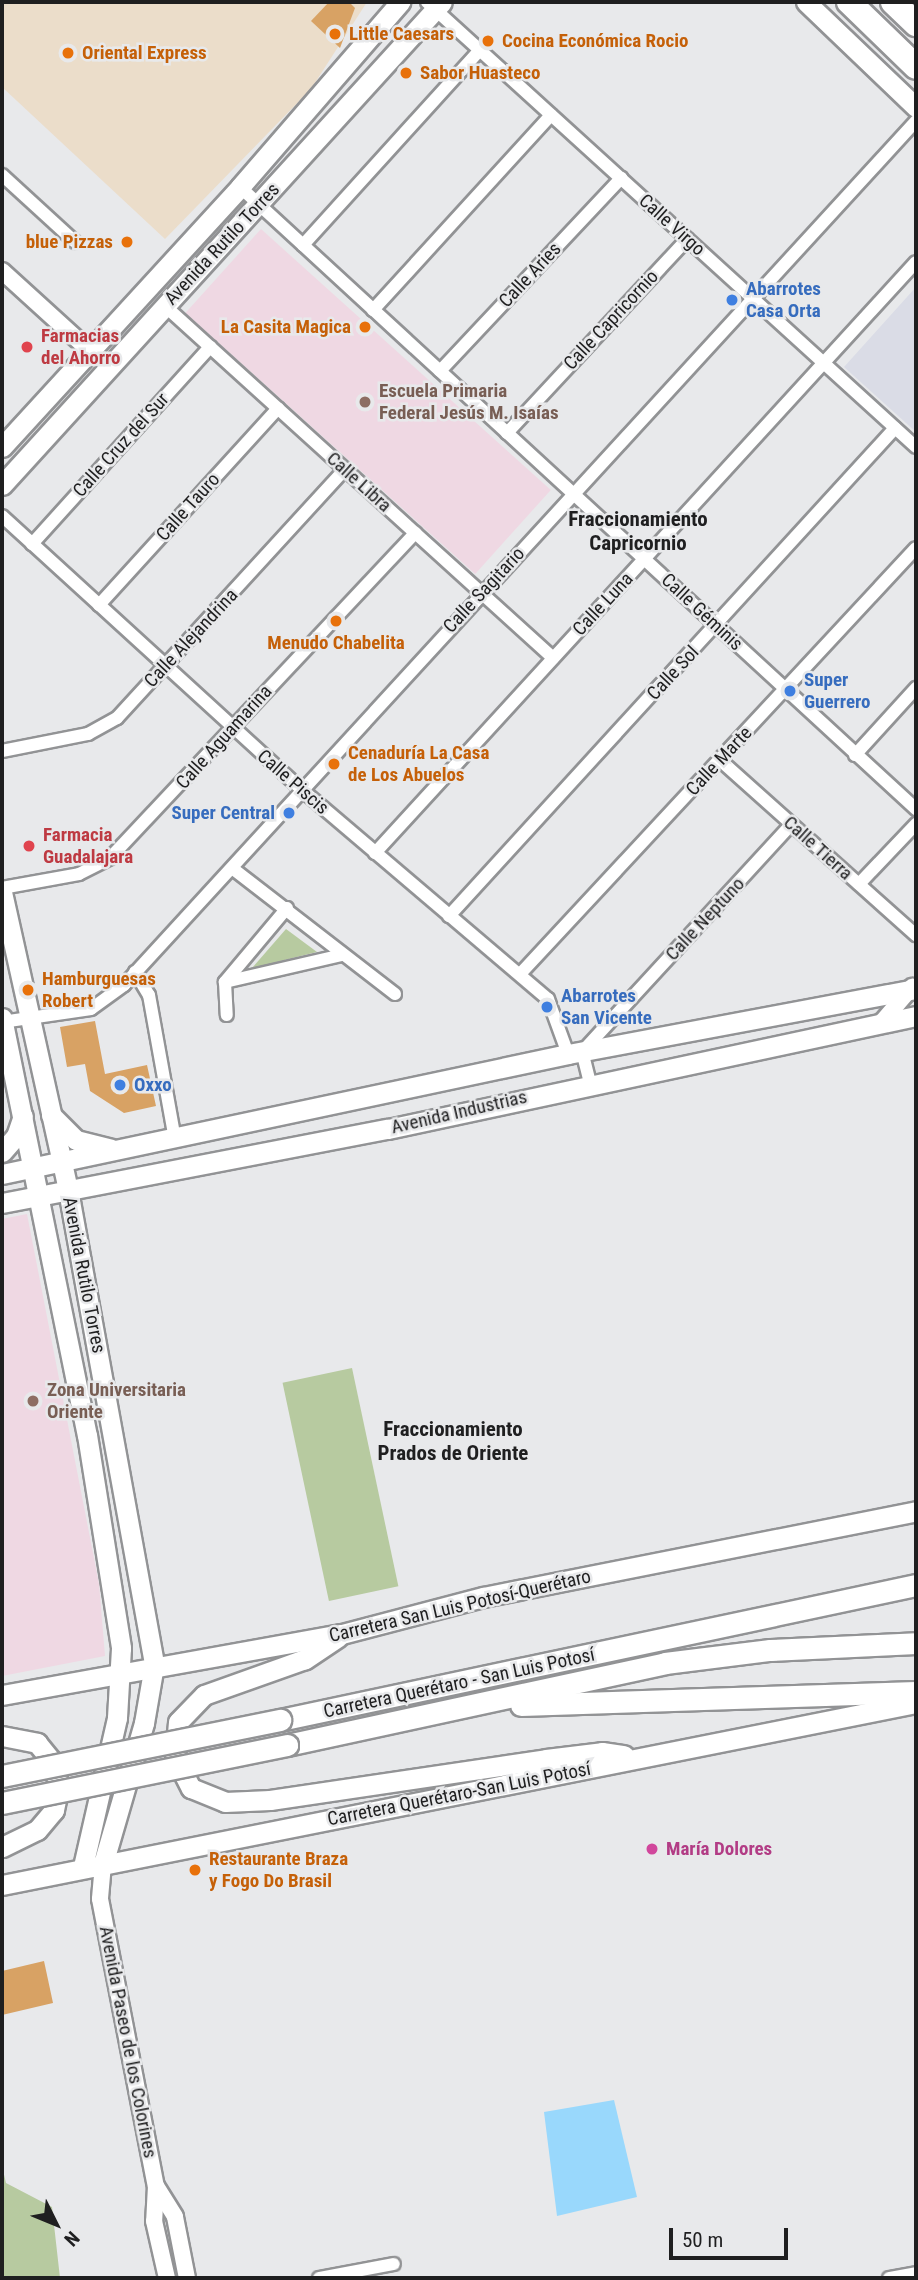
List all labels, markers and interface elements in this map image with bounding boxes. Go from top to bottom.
place label: Little Caesars [349,23,454,45]
marker: Little Caesars [327,26,343,42]
place label: Cocina Económica Rocio [502,30,689,52]
marker: Cocina Económica Rocio [480,33,496,49]
place label: Oriental Express [82,42,207,64]
marker: Oriental Express [60,45,76,61]
place label: Sabor Huasteco [420,62,540,84]
marker: Sabor Huasteco [398,65,414,81]
street label: Avenida Rutilo Torres [159,178,285,310]
street label: Calle Virgo [634,189,710,261]
place label: blue Pizzas [26,231,113,253]
marker: blue Pizzas [119,234,135,250]
street label: Calle Aries [494,238,566,312]
street label: Calle Capricornio [559,265,663,375]
place label: Abarrotes Casa Orta [746,278,821,322]
marker: Abarrotes Casa Orta [724,292,740,308]
place label: La Casita Magica [221,316,351,338]
marker: La Casita Magica [357,319,373,335]
place label: Farmacias del Ahorro [41,325,121,369]
marker: Farmacias del Ahorro [19,339,35,355]
place label: Escuela Primaria Federal Jesús M. Isaías [379,380,559,424]
street label: Calle Cruz del Sur [68,388,174,502]
marker: Escuela Primaria Federal Jesús M. Isaías [357,394,373,410]
street label: Calle Libra [322,447,396,517]
street label: Calle Tauro [151,468,225,546]
district label: Fraccionamiento Capricornio [568,506,708,556]
street label: Calle Sagitario [439,542,529,638]
street label: Calle Luna [568,568,638,640]
street label: Calle Géminis [657,569,747,655]
street label: Calle Alejandrina [140,584,242,692]
marker: Menudo Chabelita [328,613,344,629]
place label: Menudo Chabelita [267,632,405,654]
street label: Calle Sol [642,641,704,705]
place label: Super Guerrero [804,669,870,713]
street label: Calle Aguamarina [171,680,277,794]
marker: Super Guerrero [782,683,798,699]
street label: Calle Marte [681,722,757,800]
place label: Cenaduría La Casa de Los Abuelos [348,742,489,786]
street label: Calle Piscis [253,745,333,819]
marker: Cenaduría La Casa de Los Abuelos [326,756,342,772]
place label: Super Central [171,802,275,824]
marker: Super Central [281,805,297,821]
street label: Calle Tierra [779,811,857,885]
place label: Farmacia Guadalajara [43,824,133,868]
marker: Farmacia Guadalajara [21,838,37,854]
street label: Calle Neptuno [661,873,749,965]
place label: Hamburguesas Robert [42,968,156,1012]
marker: Hamburguesas Robert [20,982,36,998]
place label: Abarrotes San Vicente [561,985,652,1029]
marker: Abarrotes San Vicente [539,999,555,1015]
place label: Oxxo [134,1074,172,1096]
marker: Oxxo [112,1077,128,1093]
street label: Avenida Industrias [389,1085,529,1139]
street label: Avenida Rutilo Torres [58,1195,110,1355]
place label: Zona Universitaria Oriente [47,1379,186,1423]
marker: Zona Universitaria Oriente [25,1393,41,1409]
district label: Fraccionamiento Prados de Oriente [378,1416,528,1466]
street label: Carretera San Luis Potosí-Querétaro [327,1565,593,1647]
street label: Carretera Querétaro - San Luis Potosí [321,1643,597,1723]
street label: Carretera Querétaro-San Luis Potosí [325,1757,593,1831]
place label: María Dolores [666,1838,772,1860]
marker: María Dolores [644,1841,660,1857]
place label: Restaurante Braza y Fogo Do Brasil [209,1848,348,1892]
marker: Restaurante Braza y Fogo Do Brasil [187,1862,203,1878]
street label: Avenida Paseo de los Colorines [94,1924,162,2160]
north arrow [21,2189,91,2259]
scale bar [673,2214,792,2258]
text: N [59,2227,84,2251]
text: 50 m [682,2228,723,2252]

